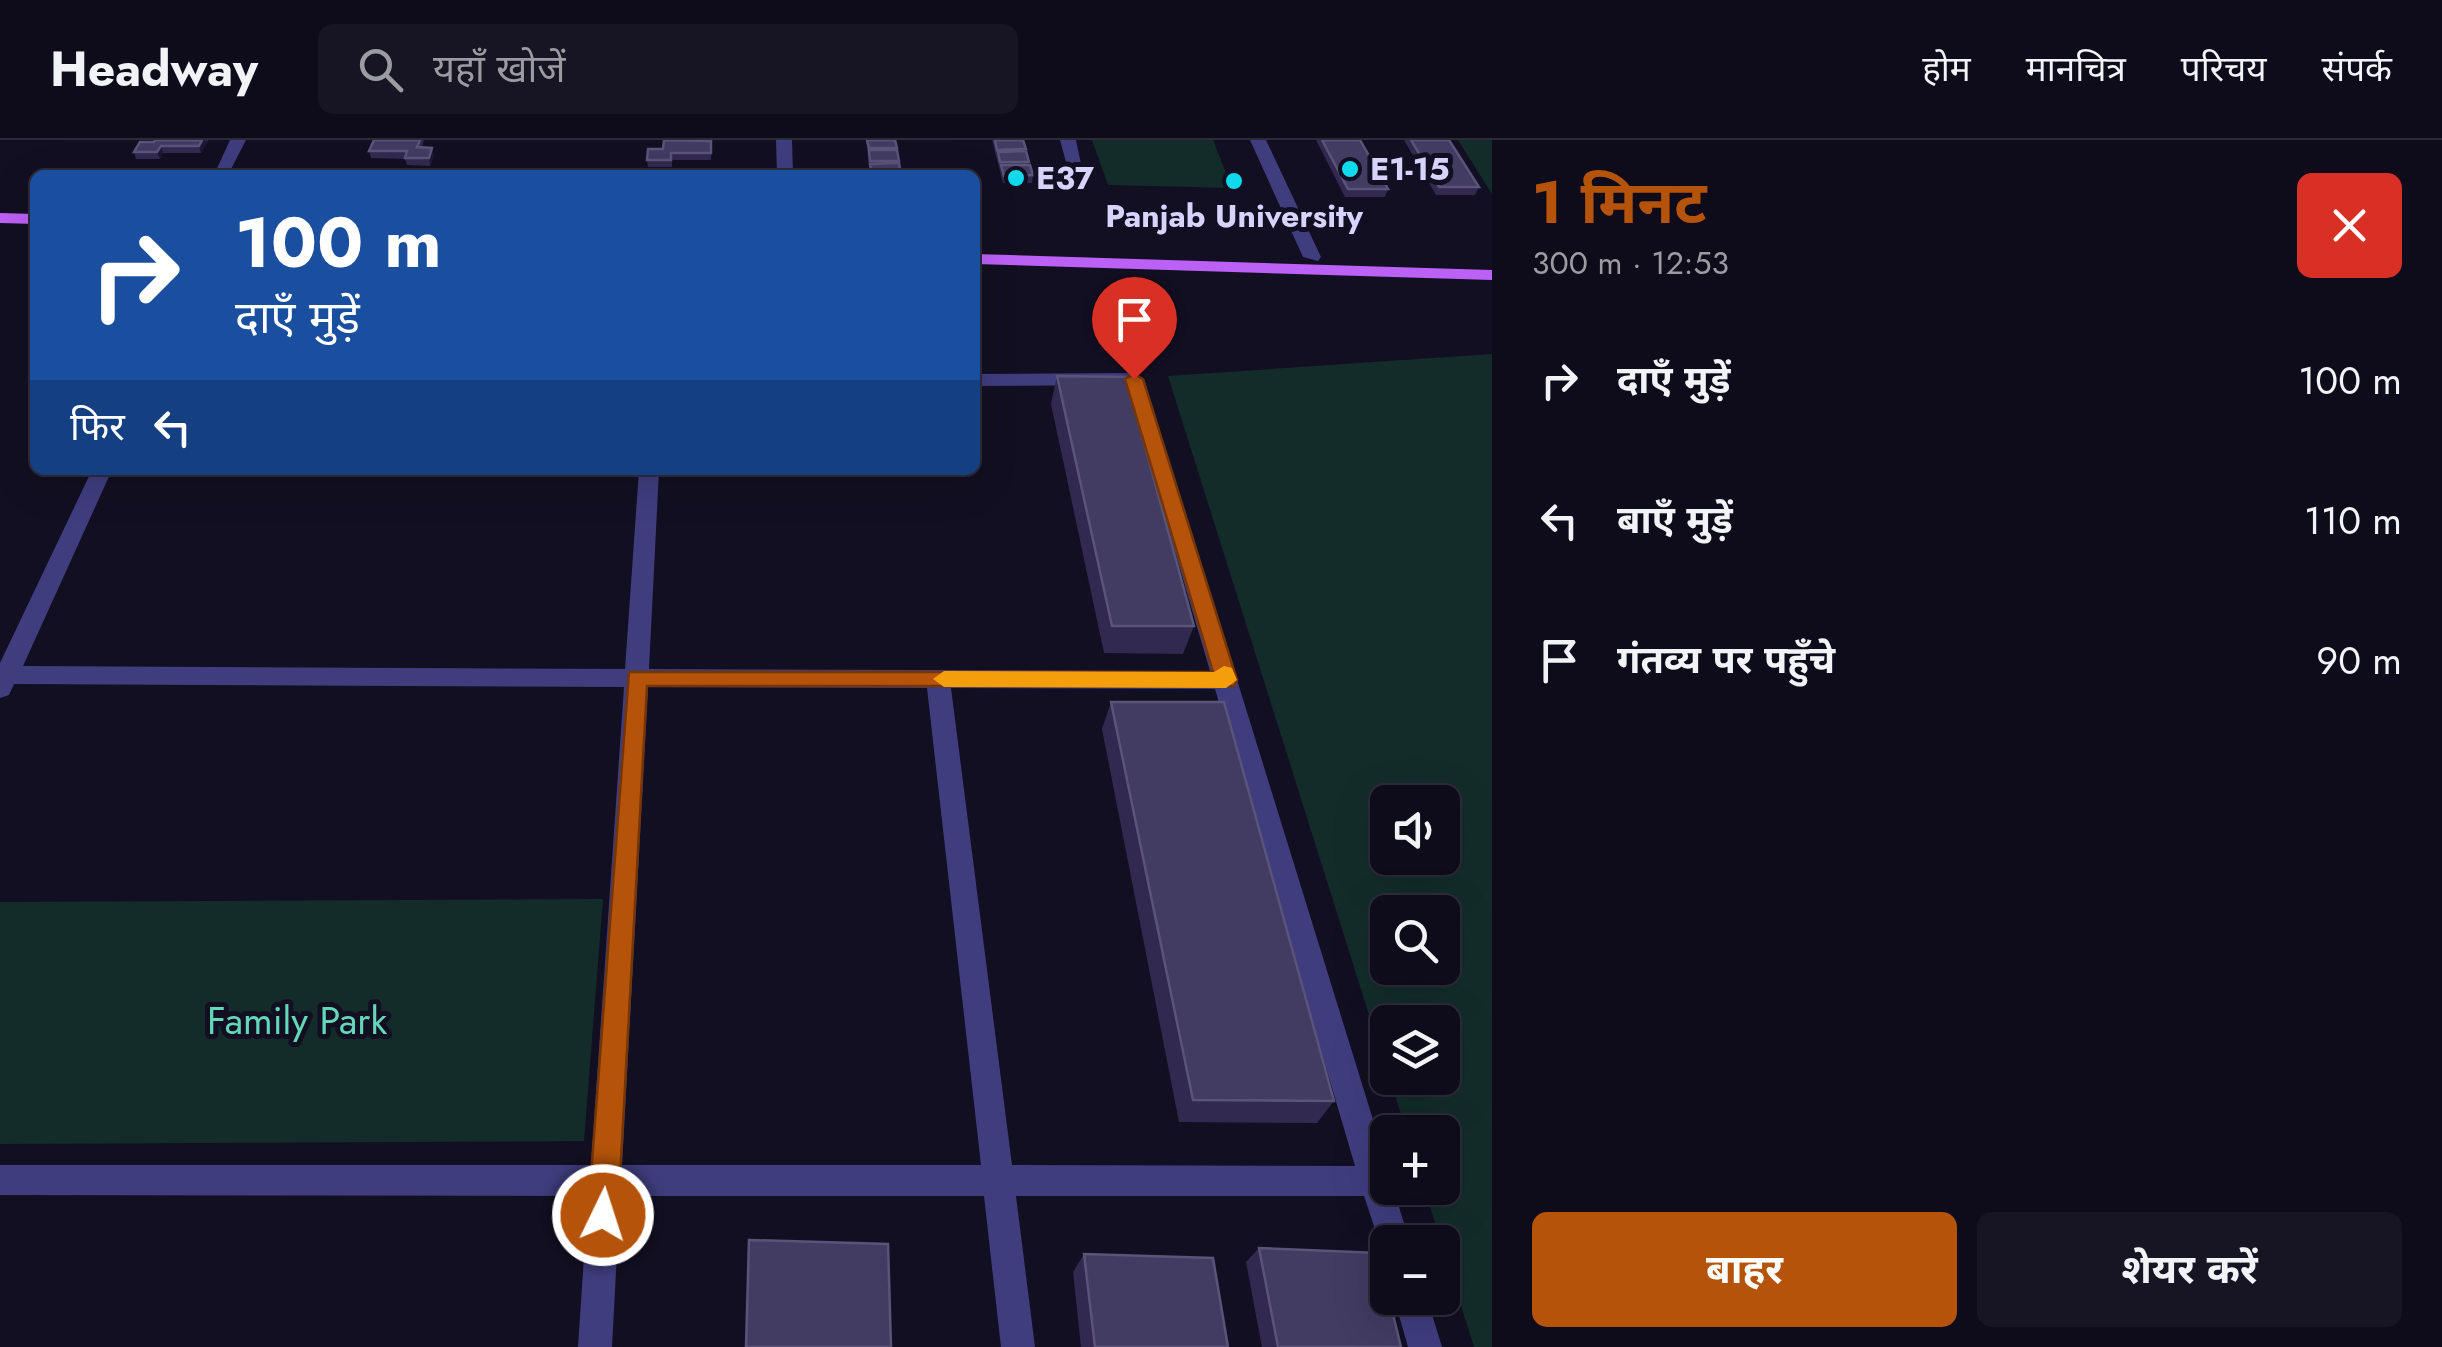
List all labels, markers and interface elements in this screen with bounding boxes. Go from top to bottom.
search box [318,24,1018,114]
text: Headway [50,35,258,104]
text: यहाँ खोजें [433,41,565,96]
icon: search [353,42,408,97]
text: होम [1922,44,1971,94]
text: मानचित्र [2026,44,2126,94]
text: परिचय [2181,44,2267,94]
text: संपर्क [2322,44,2392,94]
place label: E1-15 [1370,146,1450,192]
place label: E37 [1036,155,1095,201]
marker: E1-15 [1339,158,1361,180]
text: 1 मिनट [1532,159,1706,246]
marker: E37 [1005,167,1027,189]
marker: Panjab University [1223,170,1245,192]
button: close [2297,173,2402,278]
text: 100 m [235,192,442,293]
place label: Panjab University [1105,193,1363,239]
icon: right [70,210,200,340]
text: 300 m · 12:53 [1532,240,1729,286]
pin [1092,277,1177,380]
text: दाएँ मुड़ें [235,285,360,350]
icon: arrive [1107,292,1162,347]
text: दाएँ मुड़ें [1617,352,1730,407]
icon: right [1532,353,1587,408]
text: 100 m [2298,353,2402,408]
text: फिर [70,399,125,454]
icon: left [145,400,200,455]
text: बाएँ मुड़ें [1617,492,1733,547]
icon: left [1532,493,1587,548]
text: 110 m [2304,493,2402,548]
text: गंतव्य पर पहुँचे [1617,632,1835,687]
icon: arrive [1532,633,1587,688]
text: 90 m [2316,633,2402,688]
map controls [1370,785,1460,1315]
button: sound [1370,785,1460,875]
button: search [1370,895,1460,985]
park label: Family Park [207,993,387,1048]
button: layers [1370,1005,1460,1095]
button: + [1370,1115,1460,1205]
position arrow [551,1163,655,1267]
button: बाहर [1532,1212,1957,1327]
button: शेयर करें [1977,1212,2402,1327]
button: − [1370,1225,1460,1315]

